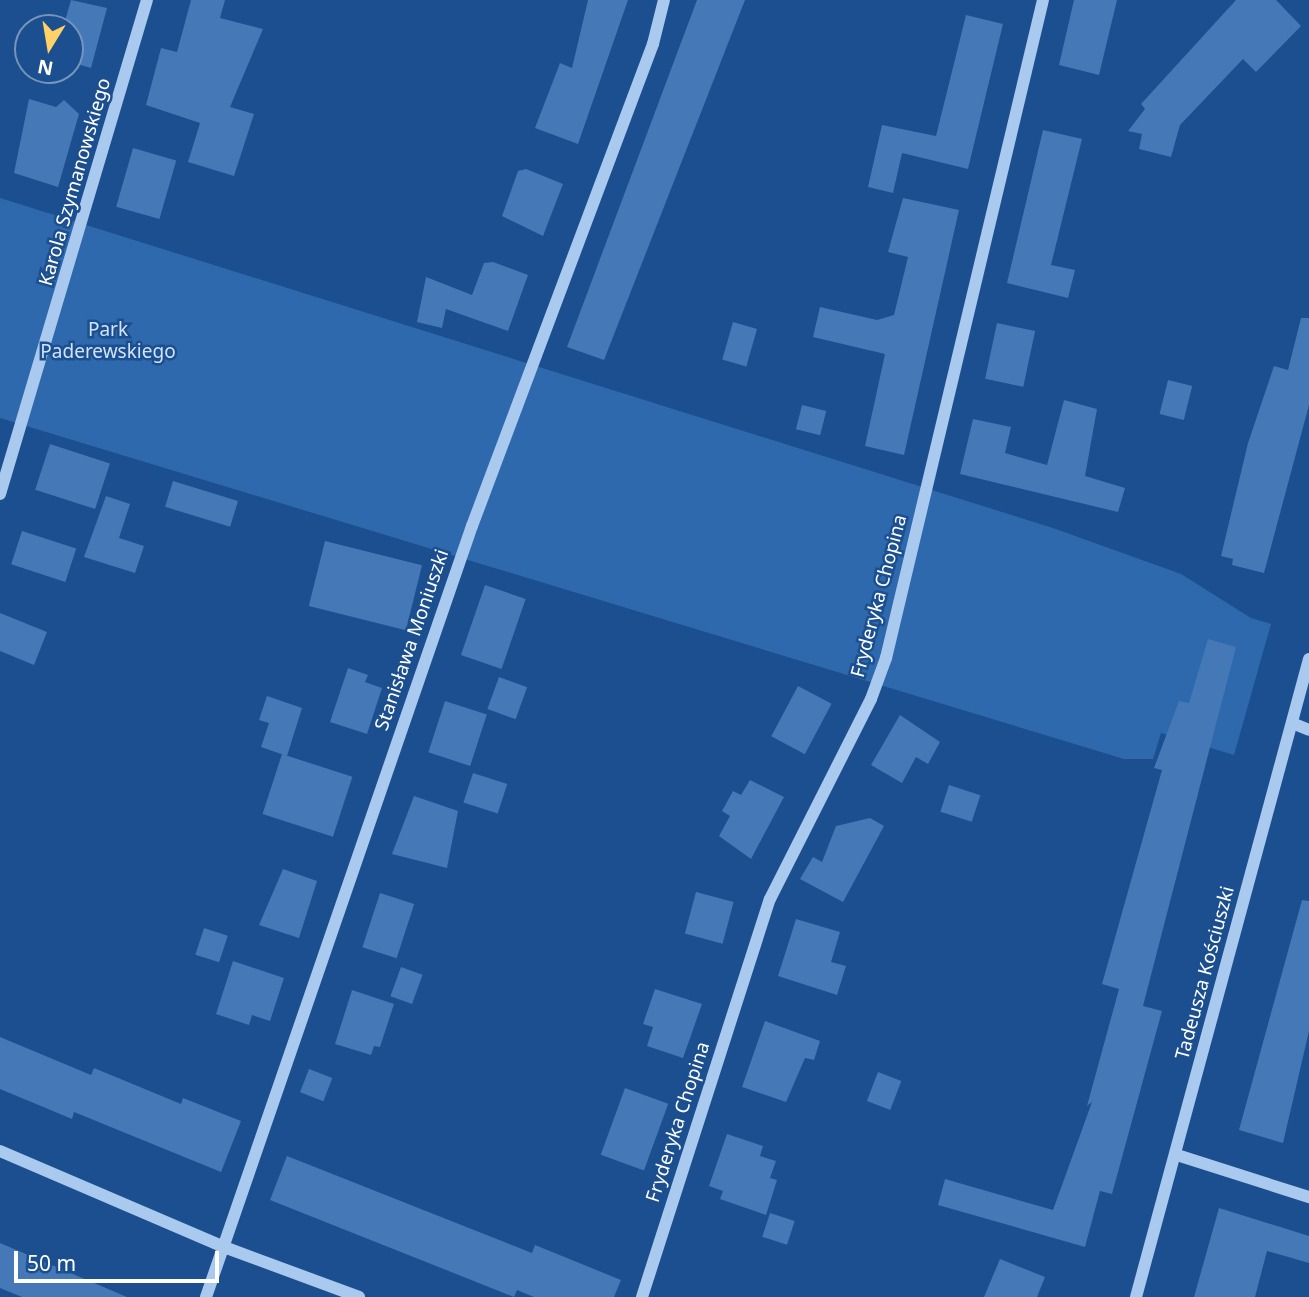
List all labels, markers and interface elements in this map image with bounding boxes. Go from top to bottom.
north arrow [14,14,84,84]
text: N [35,53,55,82]
street label: Karola Szymanowskiego [34,75,116,289]
park label: Park Paderewskiego [40,319,176,363]
street label: Fryderyka Chopina [846,512,912,680]
street label: Stanisława Moniuszki [370,546,454,734]
street label: Tadeusza Kościuszki [1171,884,1239,1062]
street label: Fryderyka Chopina [641,1039,715,1205]
scale bar [18,1238,222,1282]
text: 50 m [27,1249,76,1277]

